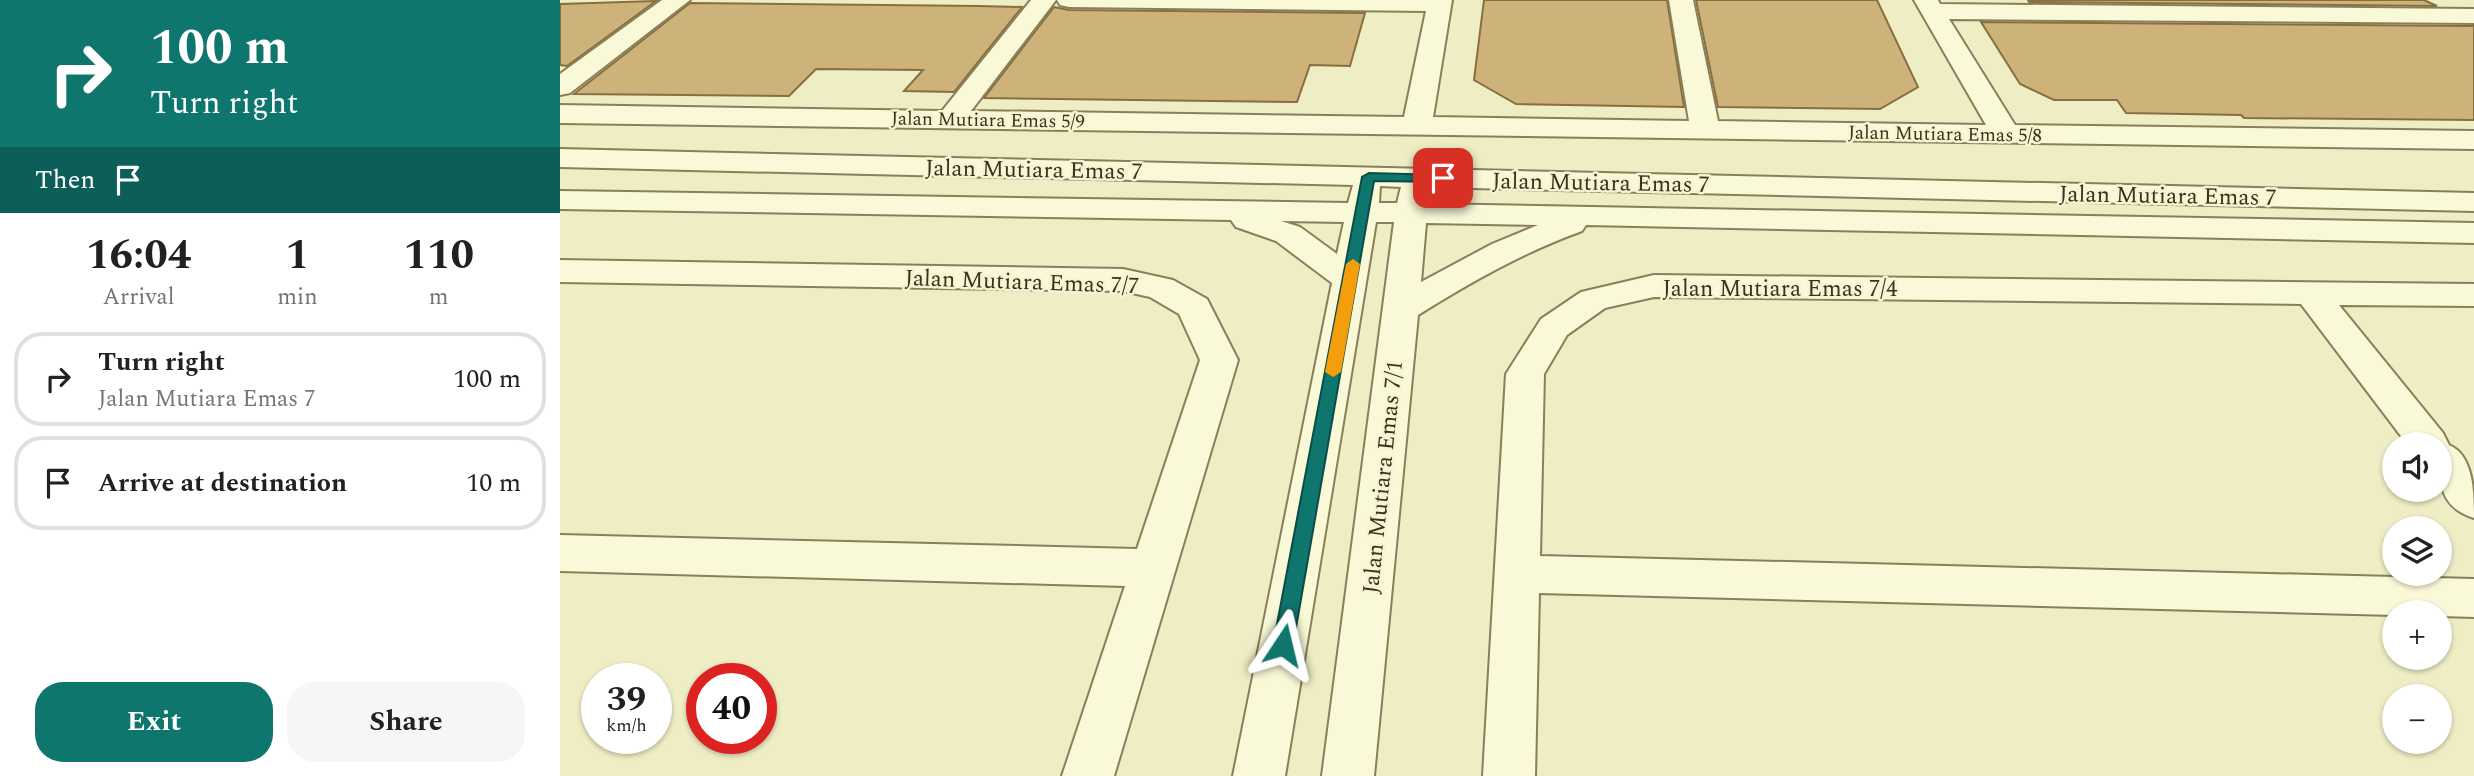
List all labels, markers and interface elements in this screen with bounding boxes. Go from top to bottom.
text: 100 m [150,11,289,86]
icon: right [35,28,126,119]
text: Turn right [150,79,298,128]
street label: Jalan Mutiara Emas 5/9 [891,104,1085,137]
street label: Jalan Mutiara Emas 5/8 [1848,118,2042,151]
pin [1413,148,1473,208]
street label: Jalan Mutiara Emas 7 [925,151,1143,190]
icon: arrive [1424,159,1462,197]
text: Then [35,160,95,200]
icon: arrive [109,161,147,199]
street label: Jalan Mutiara Emas 7 [1492,164,1710,203]
street label: Jalan Mutiara Emas 7 [2059,177,2277,216]
text: 16:04 [86,224,191,287]
text: 1 [286,224,309,287]
text: 110 [403,224,474,287]
street label: Jalan Mutiara Emas 7/7 [904,261,1140,304]
street label: Jalan Mutiara Emas 7/4 [1663,272,1898,307]
text: Arrival [103,280,174,315]
text: min [277,280,318,315]
text: m [429,280,449,315]
text: Turn right [98,342,225,382]
text: 100 m [453,359,521,399]
street label: Jalan Mutiara Emas 7/1 [1354,359,1413,596]
icon: right [39,360,77,398]
text: Jalan Mutiara Emas 7 [98,382,316,417]
map controls [2382,432,2452,754]
button: sound [2382,432,2452,502]
text: Arrive at destination [98,463,347,503]
text: 10 m [466,463,521,503]
icon: arrive [39,464,77,502]
button: layers [2382,516,2452,586]
button: + [2382,600,2452,670]
position arrow [1246,608,1320,682]
speed limit sign: 40 [686,663,777,754]
text: 39 [607,673,646,726]
button: Exit [35,682,273,762]
button: Share [287,682,525,762]
button: − [2382,684,2452,754]
text: km/h [606,712,647,739]

